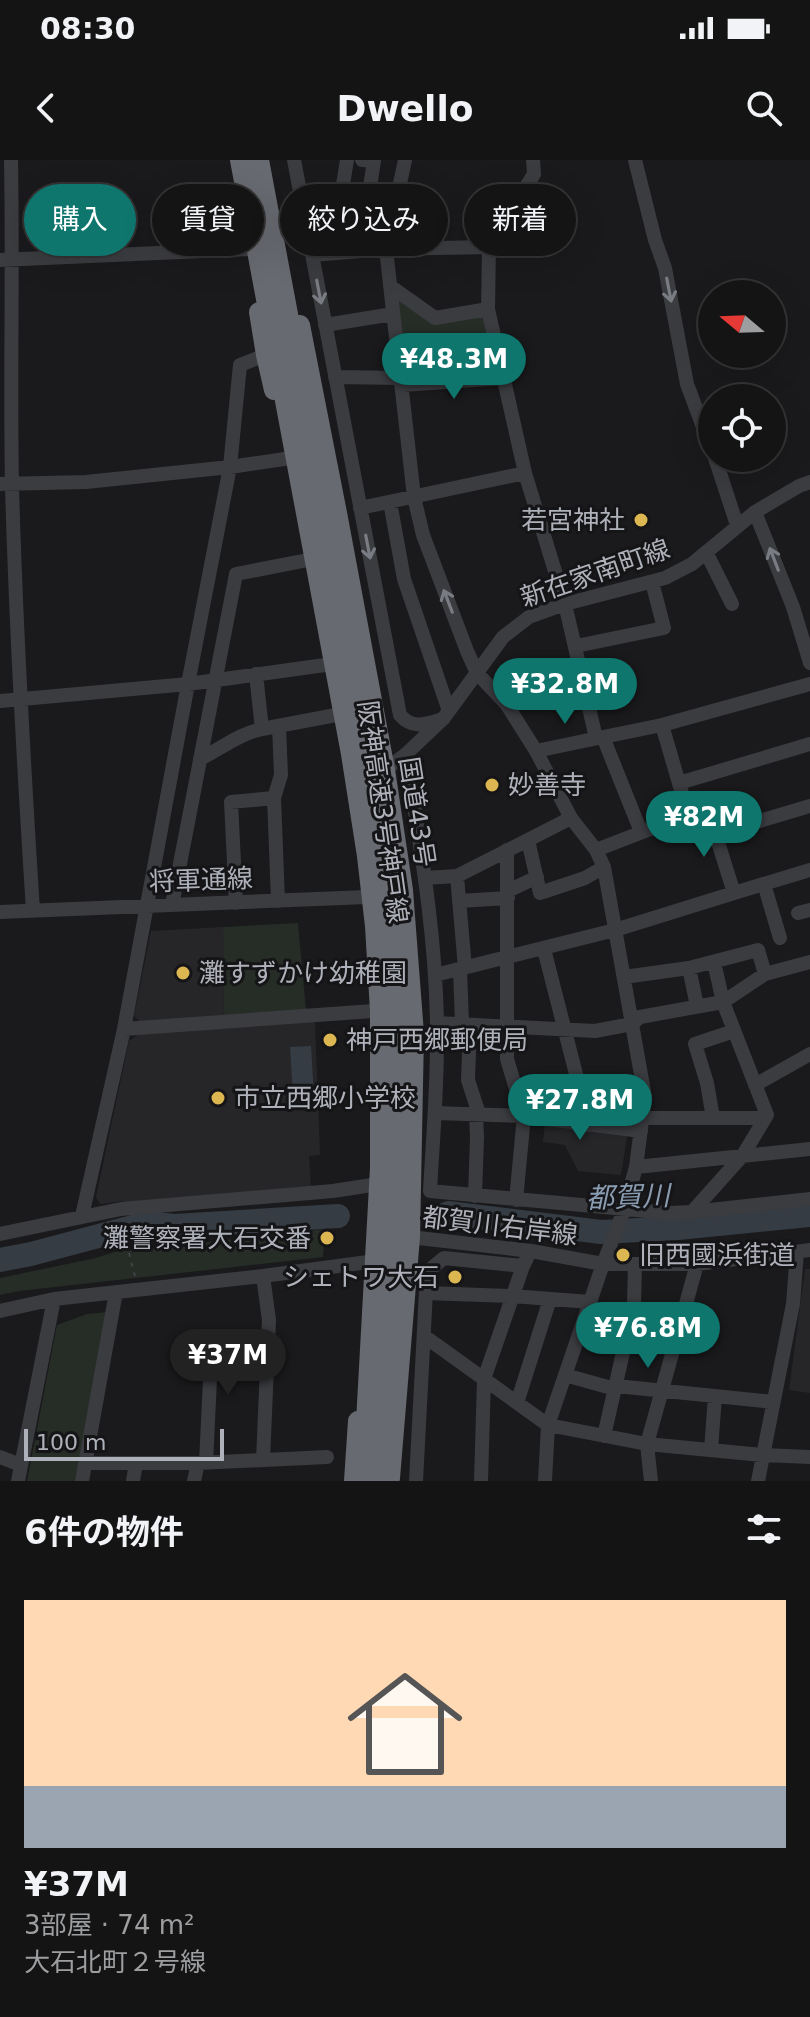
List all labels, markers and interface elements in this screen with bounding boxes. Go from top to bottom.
text: 08:30 [40,11,136,46]
icon: back [24,86,68,130]
icon: search [742,86,786,130]
text: Dwello [337,88,473,129]
chip: 購入 [24,184,136,256]
chip: 賃貸 [152,184,264,256]
chip: 絞り込み [280,184,448,256]
chip: 新着 [464,184,576,256]
one-way arrow [662,276,677,302]
one-way arrow [312,279,327,304]
north arrow [698,280,786,368]
map controls [698,280,786,472]
pin: ¥48.3M [389,333,519,401]
text: ¥48.3M [400,344,508,374]
button: locate [698,384,786,472]
place label: 若宮神社 [521,505,625,535]
marker: 若宮神社 [632,511,650,529]
street label: 新在家南町線 [516,533,674,613]
one-way arrow [361,534,376,559]
one-way arrow [766,547,780,572]
one-way arrow [440,589,454,614]
pin: ¥32.8M [500,658,630,726]
text: ¥32.8M [511,669,619,699]
street label: 阪神高速3号神戸線 [353,699,413,925]
street label: 国道43号 [393,755,441,869]
place label: 妙善寺 [508,770,586,800]
marker: 妙善寺 [483,776,501,794]
pin: ¥82M [657,791,751,859]
text: ¥82M [664,802,744,832]
street label: 将軍通線 [149,863,253,897]
place label: 灘すずかけ幼稚園 [199,958,407,988]
marker: 灘すずかけ幼稚園 [174,964,192,982]
place label: 神戸西郷郵便局 [346,1025,528,1055]
marker: 神戸西郷郵便局 [321,1031,339,1049]
pin: ¥27.8M [515,1074,645,1142]
place label: 市立西郷小学校 [234,1083,416,1113]
text: ¥27.8M [526,1085,634,1115]
marker: 市立西郷小学校 [209,1089,227,1107]
water label: 都賀川 [585,1179,674,1215]
street label: 都賀川右岸線 [421,1202,579,1250]
place label: 灘警察署大石交番 [103,1223,311,1253]
marker: 灘警察署大石交番 [318,1229,336,1247]
place label: 旧西國浜街道 [639,1240,795,1270]
marker: 旧西國浜街道 [614,1246,632,1264]
place label: シェトワ大石 [283,1262,439,1292]
marker: シェトワ大石 [446,1268,464,1286]
pin: ¥76.8M [583,1302,713,1370]
text: ¥76.8M [594,1313,702,1343]
pin: ¥37M [181,1329,275,1397]
text: ¥37M [188,1340,268,1370]
scale bar [24,1425,224,1461]
text: 100 m [36,1430,106,1455]
icon: filters [742,1507,786,1551]
text: 6件の物件 [24,1512,184,1552]
icon: home [333,1652,477,1796]
text: ¥37M [24,1864,129,1904]
text: 3部屋 · 74 m² [24,1910,194,1940]
text: 大石北町２号線 [24,1947,206,1977]

